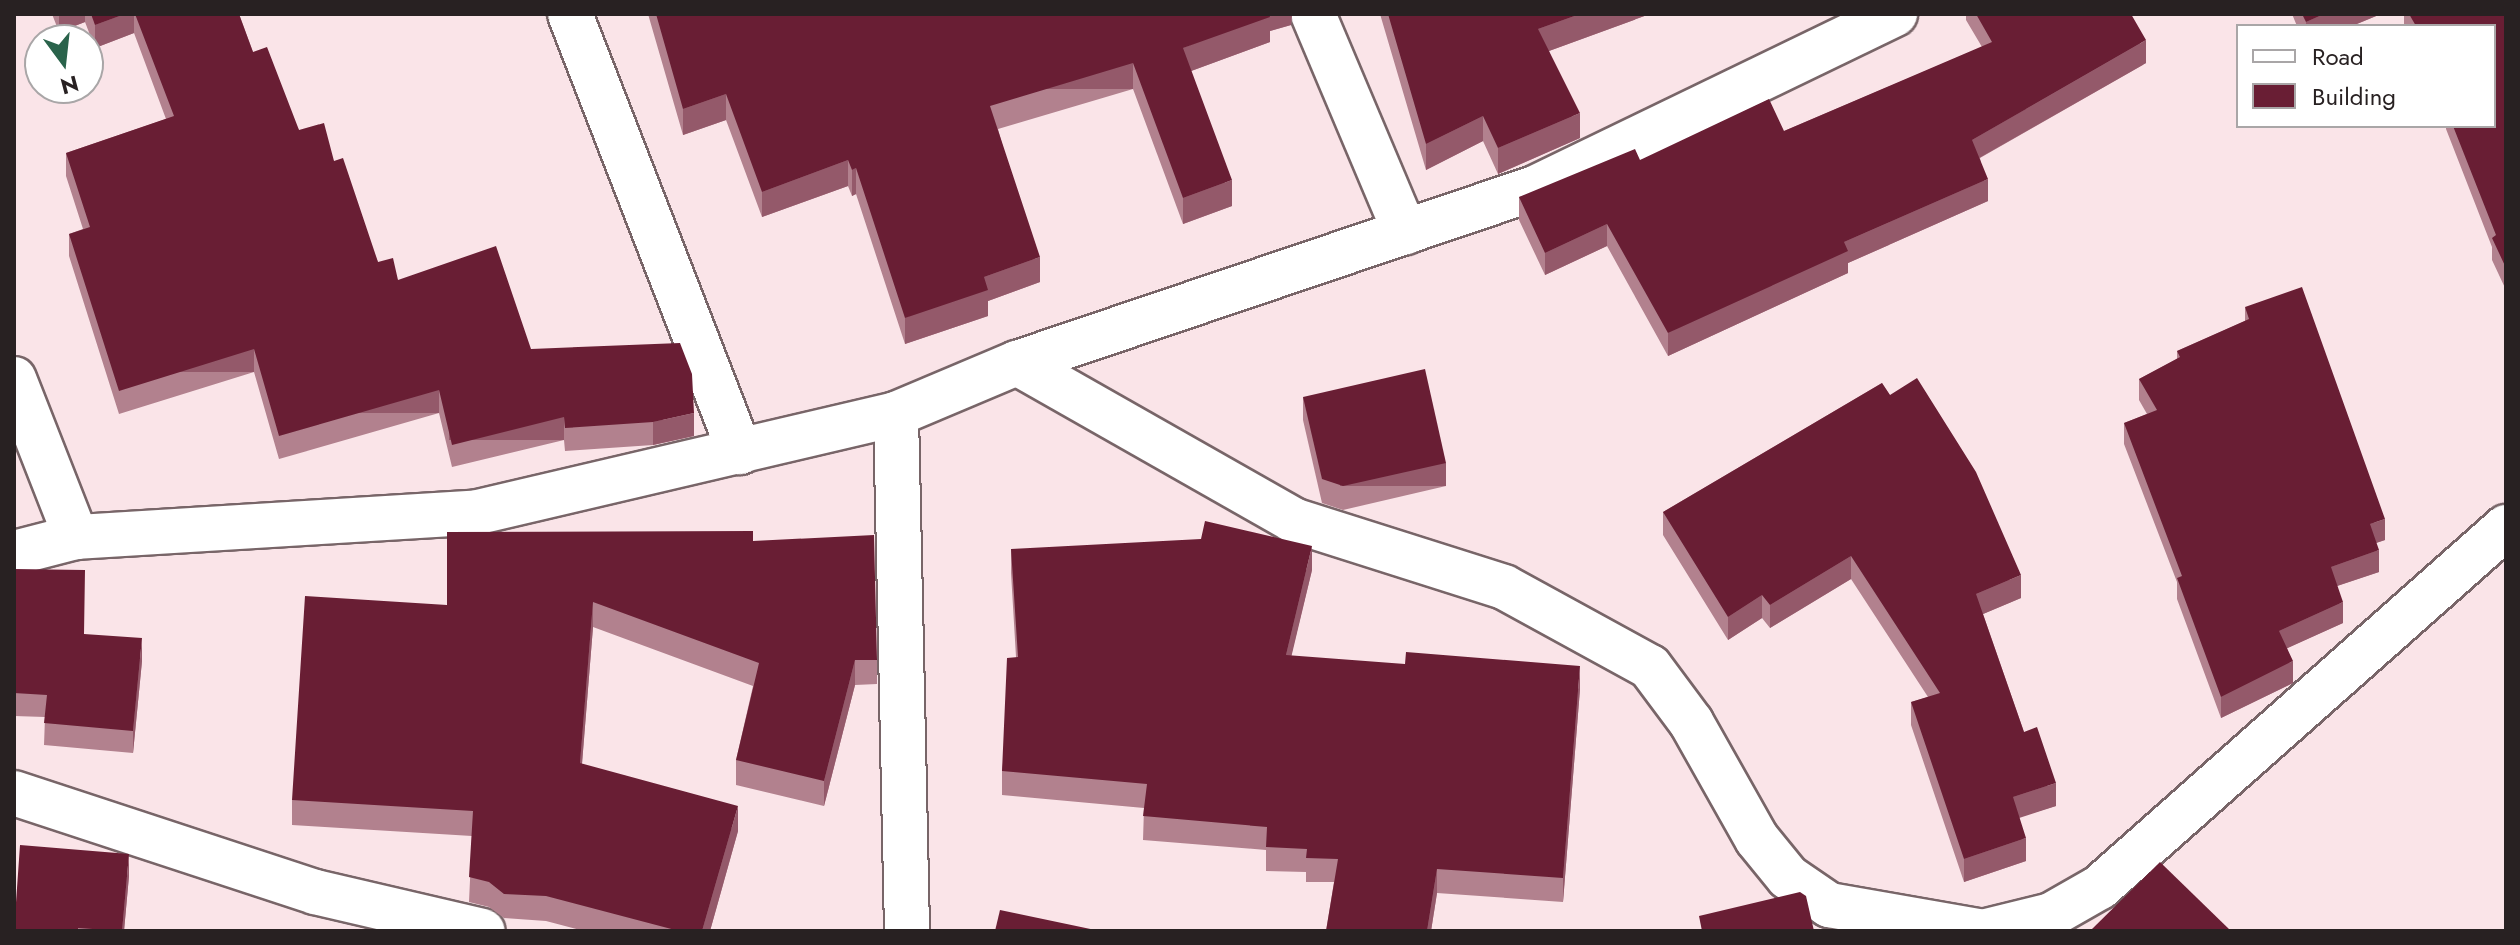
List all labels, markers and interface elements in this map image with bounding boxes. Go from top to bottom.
north arrow [24,24,104,104]
legend [2236,24,2496,128]
text: Road [2312,39,2364,74]
text: N [57,68,82,103]
text: Building [2312,79,2396,114]

